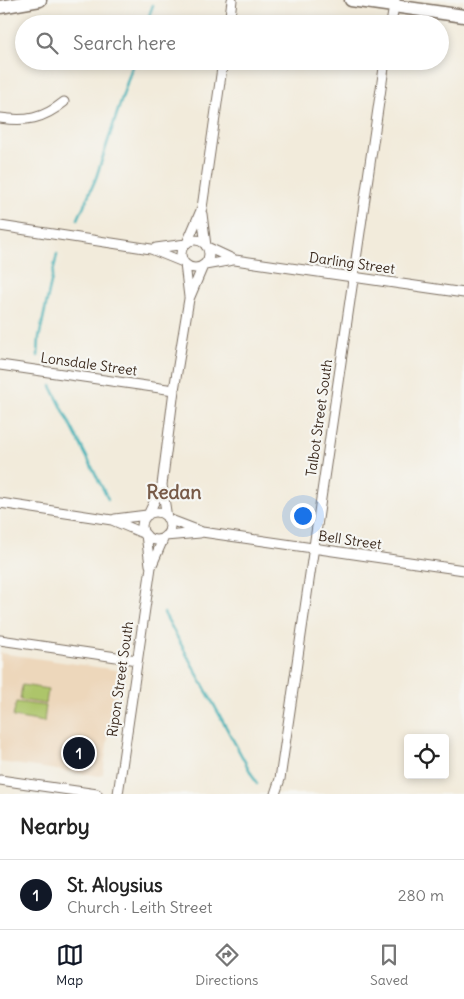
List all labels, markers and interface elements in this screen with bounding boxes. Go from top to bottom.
search box [15,15,449,70]
icon: search [33,29,61,57]
text: Search here [73,31,176,55]
street label: Darling Street [308,248,396,278]
street label: Lonsdale Street [40,348,139,380]
street label: Talbot Street South [302,358,336,478]
district label: Redan [147,480,201,504]
your location [290,503,316,529]
street label: Bell Street [317,527,383,553]
street label: Ripon Street South [103,620,137,738]
pin: 1 [63,734,95,772]
map controls [404,734,449,779]
button: locate [404,734,449,779]
text: Nearby [20,813,90,840]
text: St. Aloysius [67,873,163,897]
text: 1 [33,885,39,905]
text: 280 m [398,885,444,905]
text: Church · Leith Street [67,897,213,917]
tab: Map [56,941,84,989]
tab: Directions [195,941,258,989]
tab: Saved [370,941,408,989]

